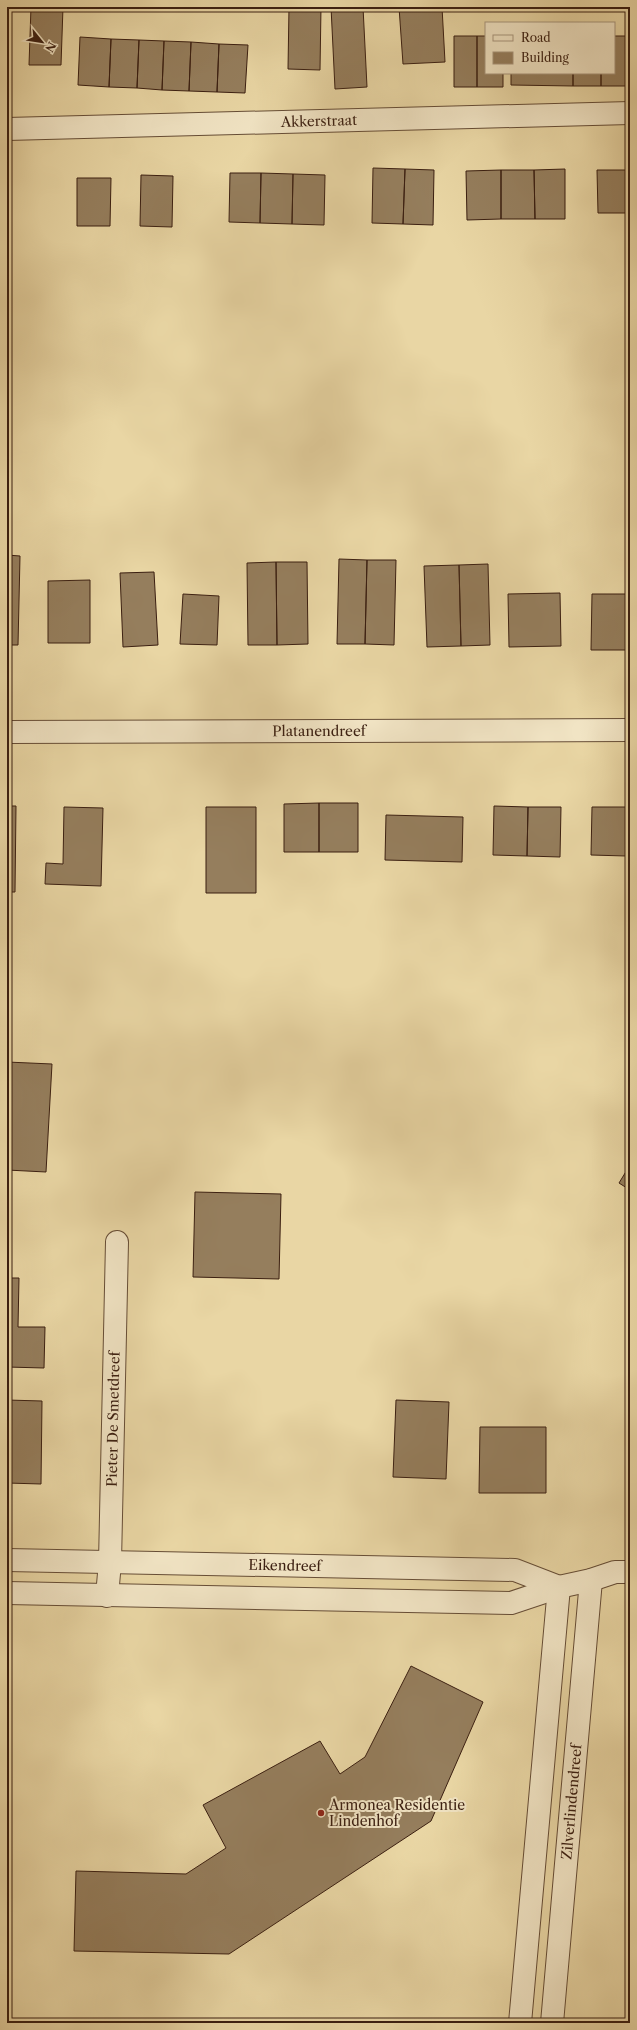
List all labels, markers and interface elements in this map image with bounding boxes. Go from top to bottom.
north arrow [22,22,62,62]
legend [485,22,615,74]
text: Road [521,30,551,45]
text: N [42,39,59,55]
text: Building [521,50,569,65]
street label: Akkerstraat [280,111,357,131]
street label: Platanendreef [272,722,368,740]
street label: Pieter De Smetdreef [103,1349,124,1487]
street label: Eikendreef [248,1556,324,1575]
street label: Zilverlindendreef [557,1741,586,1860]
place label: Armonea Residentie Lindenhof [328,1796,465,1830]
marker: Armonea Residentie Lindenhof [316,1808,326,1818]

